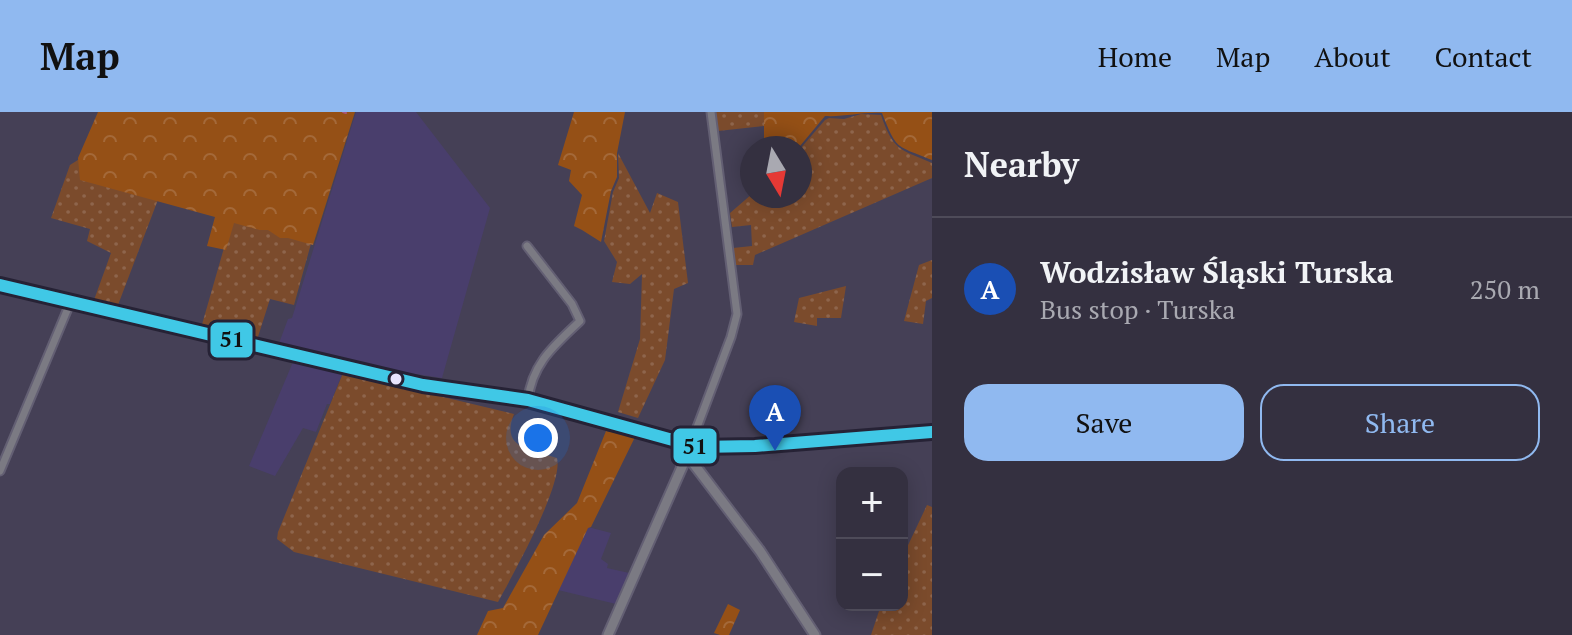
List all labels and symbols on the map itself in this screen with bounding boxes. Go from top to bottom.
north arrow [740,136,812,208]
line badge: 51 [209,321,254,359]
text: 51 [220,324,244,353]
unlabelled marker [388,371,404,387]
pin: A [749,385,801,451]
your location [518,418,558,458]
line badge: 51 [672,427,718,465]
text: 51 [683,431,707,460]

